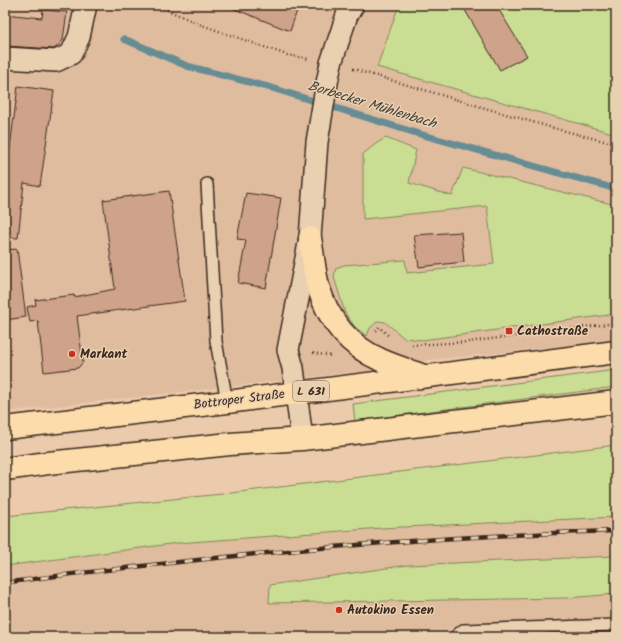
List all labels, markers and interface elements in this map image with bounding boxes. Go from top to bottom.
water label: Borbecker Mühlenbach [305,75,440,135]
place label: Cathostraße [517,321,589,342]
marker: Cathostraße [504,326,514,336]
place label: Markant [80,344,127,365]
marker: Markant [67,349,77,359]
road number: L 631 [293,381,329,401]
street label: Bottroper Straße [192,384,286,416]
place label: Autokino Essen [347,600,434,621]
marker: Autokino Essen [334,605,344,615]

